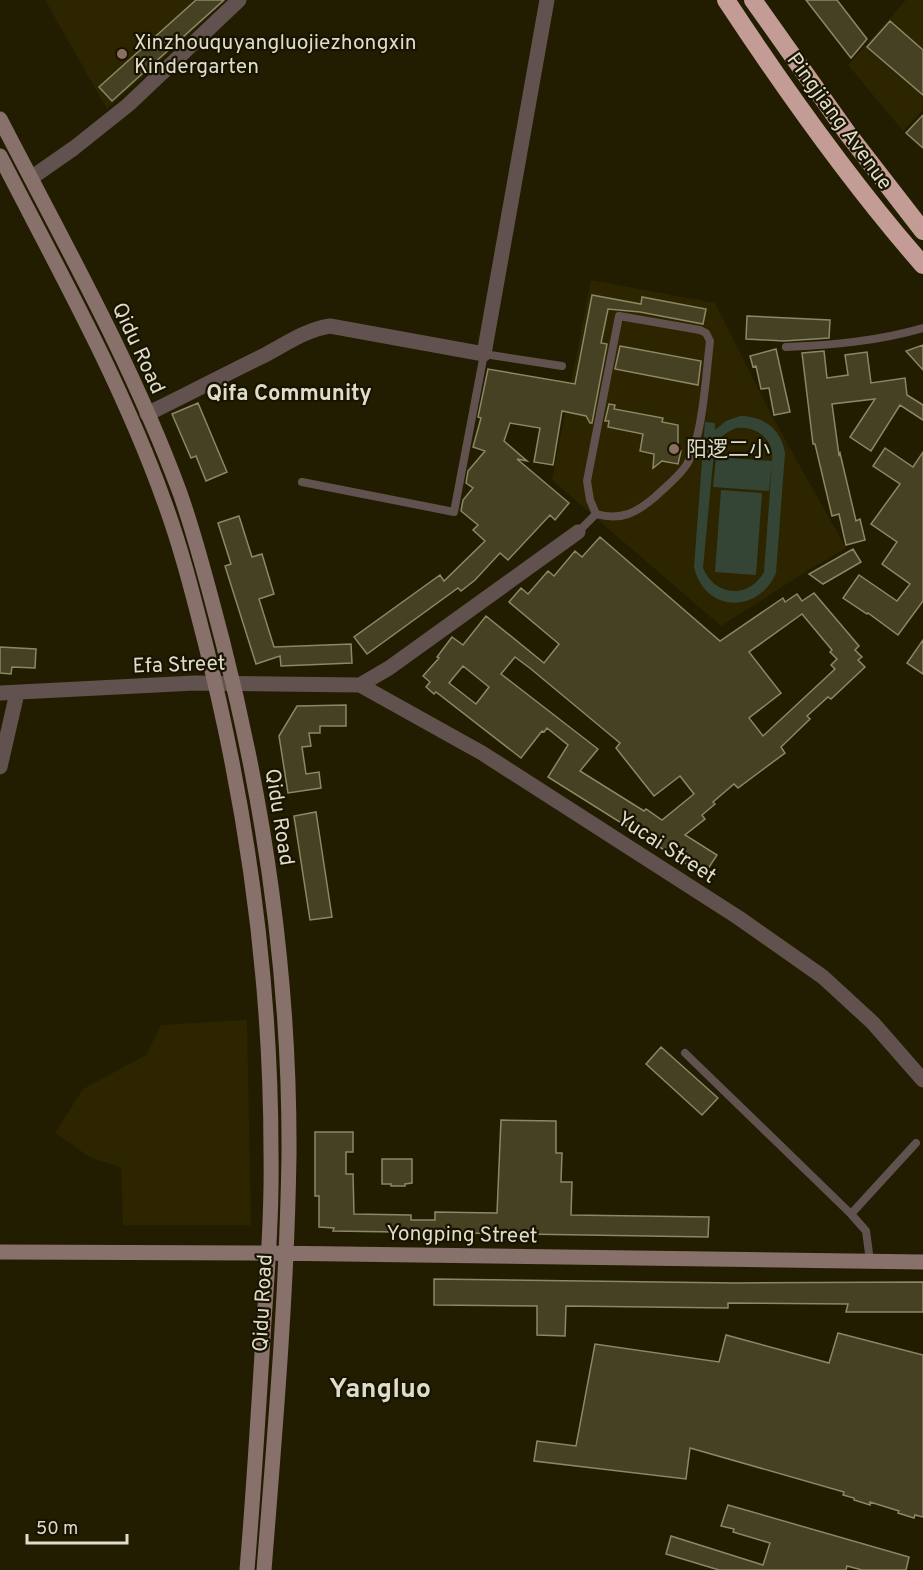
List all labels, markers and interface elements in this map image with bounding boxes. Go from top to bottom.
place label: Xinzhouquyangluojiezhongxin Kindergarten [134,30,417,81]
marker: Xinzhouquyangluojiezhongxin Kindergarten [115,47,129,61]
street label: Pingjiang Avenue [780,48,898,196]
street label: Qidu Road [105,299,171,399]
district label: Qifa Community [206,381,372,408]
place label: 阳逻二小 [686,437,770,464]
marker: 阳逻二小 [667,442,681,456]
street label: Efa Street [132,650,226,681]
street label: Qidu Road [258,767,300,868]
street label: Yucai Street [611,806,721,890]
street label: Yongping Street [386,1221,538,1250]
street label: Qidu Road [247,1254,280,1353]
district label: Yangluo [329,1373,431,1407]
scale bar [27,1507,128,1545]
text: 50 m [36,1518,78,1541]

